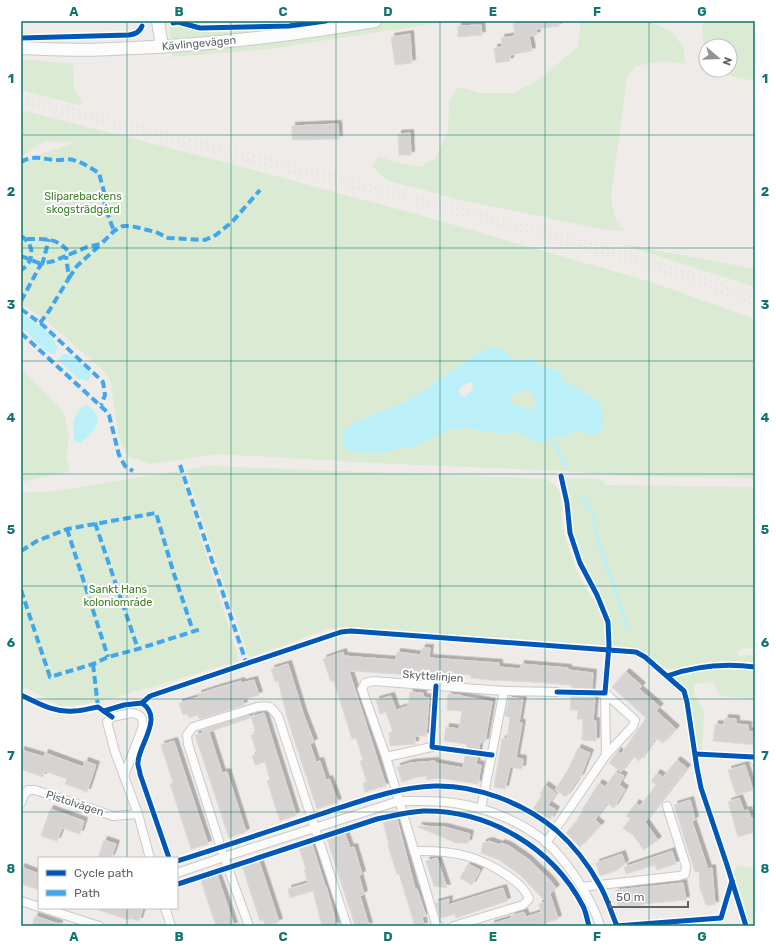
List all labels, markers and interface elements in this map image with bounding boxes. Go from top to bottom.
text: A [69,4,79,19]
text: B [174,4,184,19]
text: C [278,4,288,19]
text: D [383,4,393,19]
text: E [489,4,497,19]
text: F [593,4,601,19]
text: G [697,4,707,19]
street label: Kävlingevägen [161,34,237,53]
north arrow [698,38,738,78]
text: N [720,55,734,67]
text: 1 [8,71,14,86]
text: 1 [762,71,768,86]
text: 2 [7,184,15,199]
text: 2 [761,184,769,199]
park label: Sliparebackens skogsträdgård [44,190,122,216]
text: 3 [7,297,16,312]
text: 3 [761,297,770,312]
text: 4 [7,410,16,425]
text: 4 [761,410,770,425]
text: 5 [7,522,15,537]
text: 5 [761,522,769,537]
park label: Sankt Hans koloniområde [84,583,153,609]
text: 6 [7,635,16,650]
text: 6 [761,635,770,650]
street label: Skyttelinjen [402,668,464,685]
text: 7 [7,748,15,763]
text: 7 [761,748,769,763]
street label: Pistolvägen [44,788,105,819]
legend [38,857,178,909]
text: 8 [7,861,16,876]
text: 8 [761,861,770,876]
text: Cycle path [74,866,133,880]
scale bar [610,883,688,909]
text: Path [74,886,100,900]
text: 50 m [616,890,644,904]
text: A [69,929,79,944]
text: B [174,929,184,944]
text: C [278,929,288,944]
text: D [383,929,393,944]
text: E [489,929,497,944]
text: F [593,929,601,944]
text: G [697,929,707,944]

